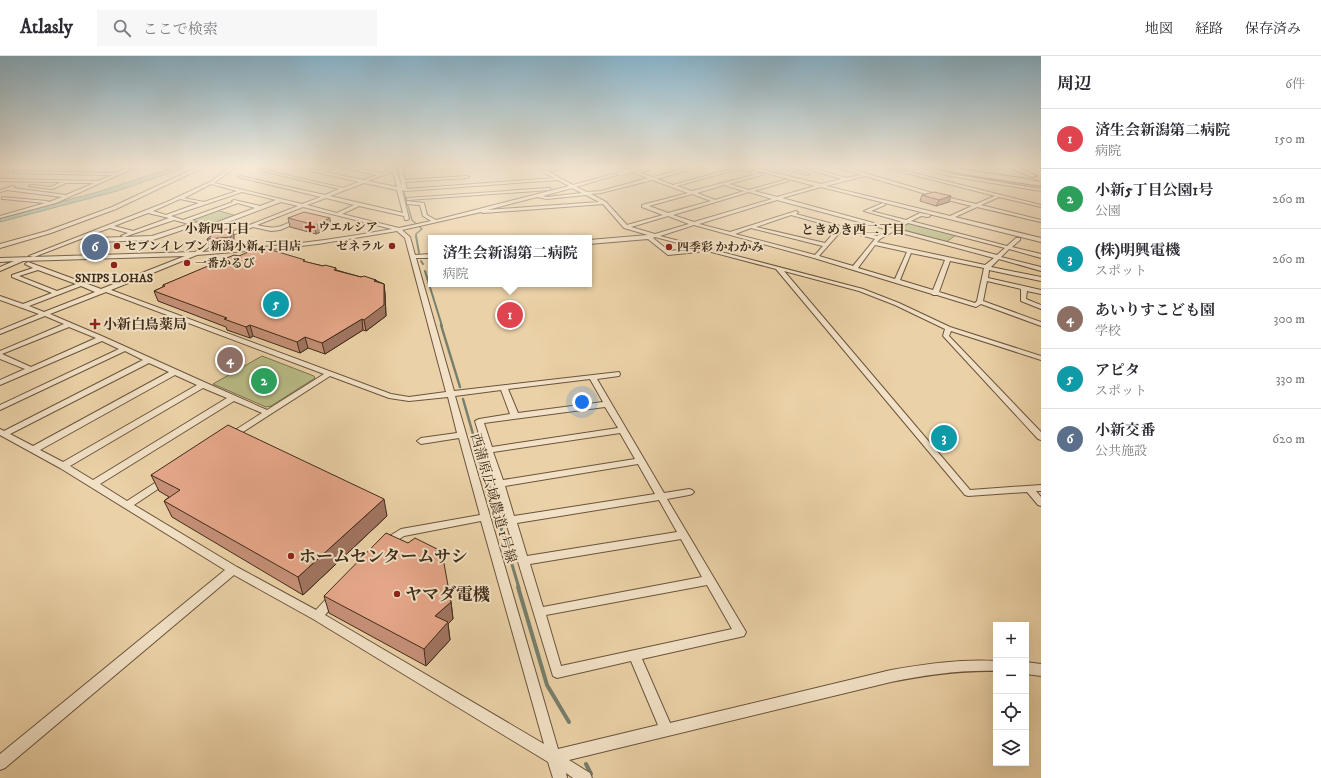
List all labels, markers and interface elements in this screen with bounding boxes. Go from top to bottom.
search box [97,10,377,46]
text: Atlasly [20,16,73,39]
icon: search [111,17,133,39]
text: ここで検索 [143,20,218,39]
text: 地図 [1145,20,1173,38]
text: 経路 [1195,20,1223,38]
text: 保存済み [1245,20,1301,38]
text: 周辺 [1057,73,1091,95]
text: 6件 [1285,76,1305,92]
text: 済生会新潟第二病院 [1095,121,1230,140]
text: 1 [1068,131,1072,147]
text: 150 m [1274,131,1305,147]
text: 病院 [1095,143,1121,159]
text: 小新5丁目公園1号 [1095,181,1213,200]
text: 2 [1067,191,1073,207]
text: 260 m [1272,191,1305,207]
text: 公園 [1095,203,1121,219]
place label: ウエルシア [318,220,378,235]
district label: 小新四丁目 [184,221,250,237]
marker: ウエルシア [305,222,315,232]
district label: ときめき西二丁目 [801,222,905,238]
pin: 6 [82,232,108,262]
popup [428,235,592,287]
place label: セブンイレブン 新潟小新4丁目店 [125,239,301,254]
place label: ゼネラル [336,239,384,254]
place label: 四季彩 かわかみ [677,240,764,255]
marker: セブンイレブン 新潟小新4丁目店 [112,241,122,251]
marker: ゼネラル [387,241,397,251]
text: (株)明興電機 [1095,241,1180,260]
marker: 四季彩 かわかみ [664,242,674,252]
text: 済生会新潟第二病院 [442,244,578,263]
text: 3 [1068,251,1072,267]
text: 260 m [1272,251,1305,267]
place label: 一番かるび [195,256,255,271]
marker: 一番かるび [182,258,192,268]
marker: SNIPS LOHAS [109,260,119,270]
text: スポット [1095,263,1147,279]
text: 病院 [442,266,469,282]
place label: SNIPS LOHAS [75,271,153,286]
pin: 5 [263,289,289,319]
pin: 1 [497,300,523,330]
text: あいりすこども園 [1095,301,1215,320]
text: 4 [1066,311,1074,327]
text: 300 m [1274,311,1305,327]
place label: 小新白鳥薬局 [103,316,187,334]
marker: 小新白鳥薬局 [90,319,100,329]
text: 学校 [1095,323,1121,339]
pin: 4 [217,345,243,375]
text: アピタ [1095,361,1140,380]
pin: 2 [251,366,277,396]
text: 5 [1067,371,1073,387]
text: 330 m [1276,371,1305,387]
text: スポット [1095,383,1147,399]
your location [572,392,592,412]
text: 小新交番 [1095,421,1155,440]
pin: 3 [931,423,957,453]
street label: 西蒲原広域農道 1号線 [466,431,520,565]
text: 6 [1067,431,1073,447]
text: 620 m [1272,431,1305,447]
text: 公共施設 [1095,443,1147,459]
place label: ホームセンタームサシ [299,546,468,568]
marker: ホームセンタームサシ [286,551,296,561]
place label: ヤマダ電機 [405,584,490,606]
marker: ヤマダ電機 [392,589,402,599]
map controls [993,622,1029,766]
button: + [993,622,1029,658]
button: − [993,658,1029,694]
button: locate [993,694,1029,730]
button: layers [993,730,1029,766]

